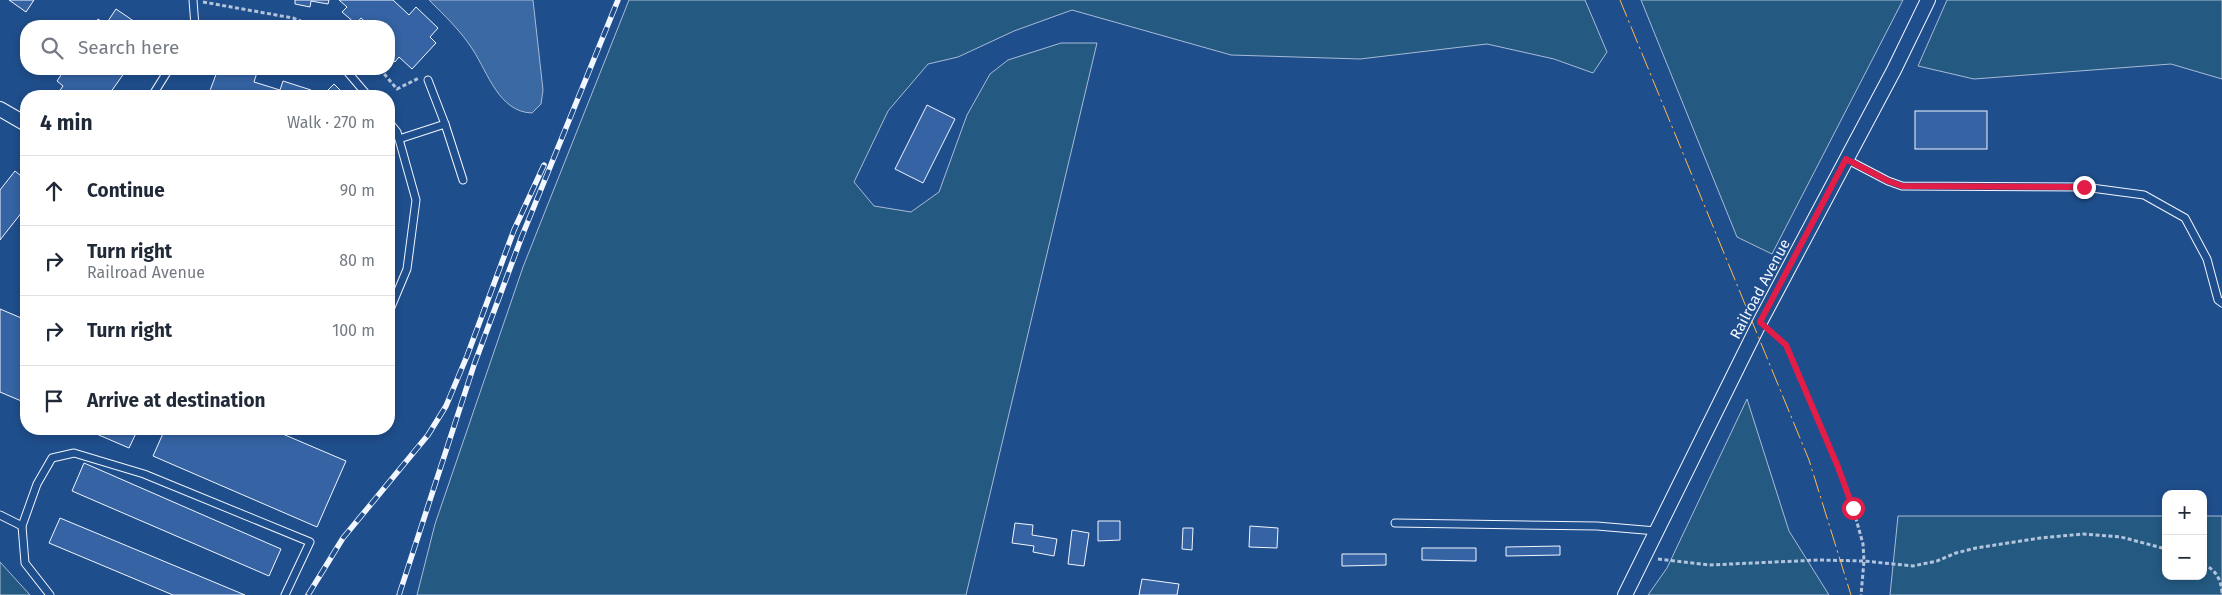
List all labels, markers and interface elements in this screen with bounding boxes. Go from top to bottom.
search box [20,20,395,75]
icon: search [38,34,66,62]
text: Search here [78,36,179,59]
text: 4 min [40,110,93,136]
text: Walk · 270 m [287,113,375,132]
route end [2073,176,2096,199]
icon: ahead [40,177,68,205]
text: Continue [87,179,165,202]
text: 90 m [340,181,375,200]
street label: Railroad Avenue [1726,236,1794,342]
text: Turn right [87,240,172,263]
icon: right [40,247,68,275]
text: 80 m [339,251,375,270]
text: Railroad Avenue [87,263,205,282]
icon: right [40,317,68,345]
text: Turn right [87,319,172,342]
text: 100 m [332,321,375,340]
icon: arrive [40,387,68,415]
text: Arrive at destination [87,389,266,412]
map controls [2162,490,2207,580]
button: + [2162,490,2207,535]
route start [1842,497,1865,520]
button: − [2162,535,2207,580]

